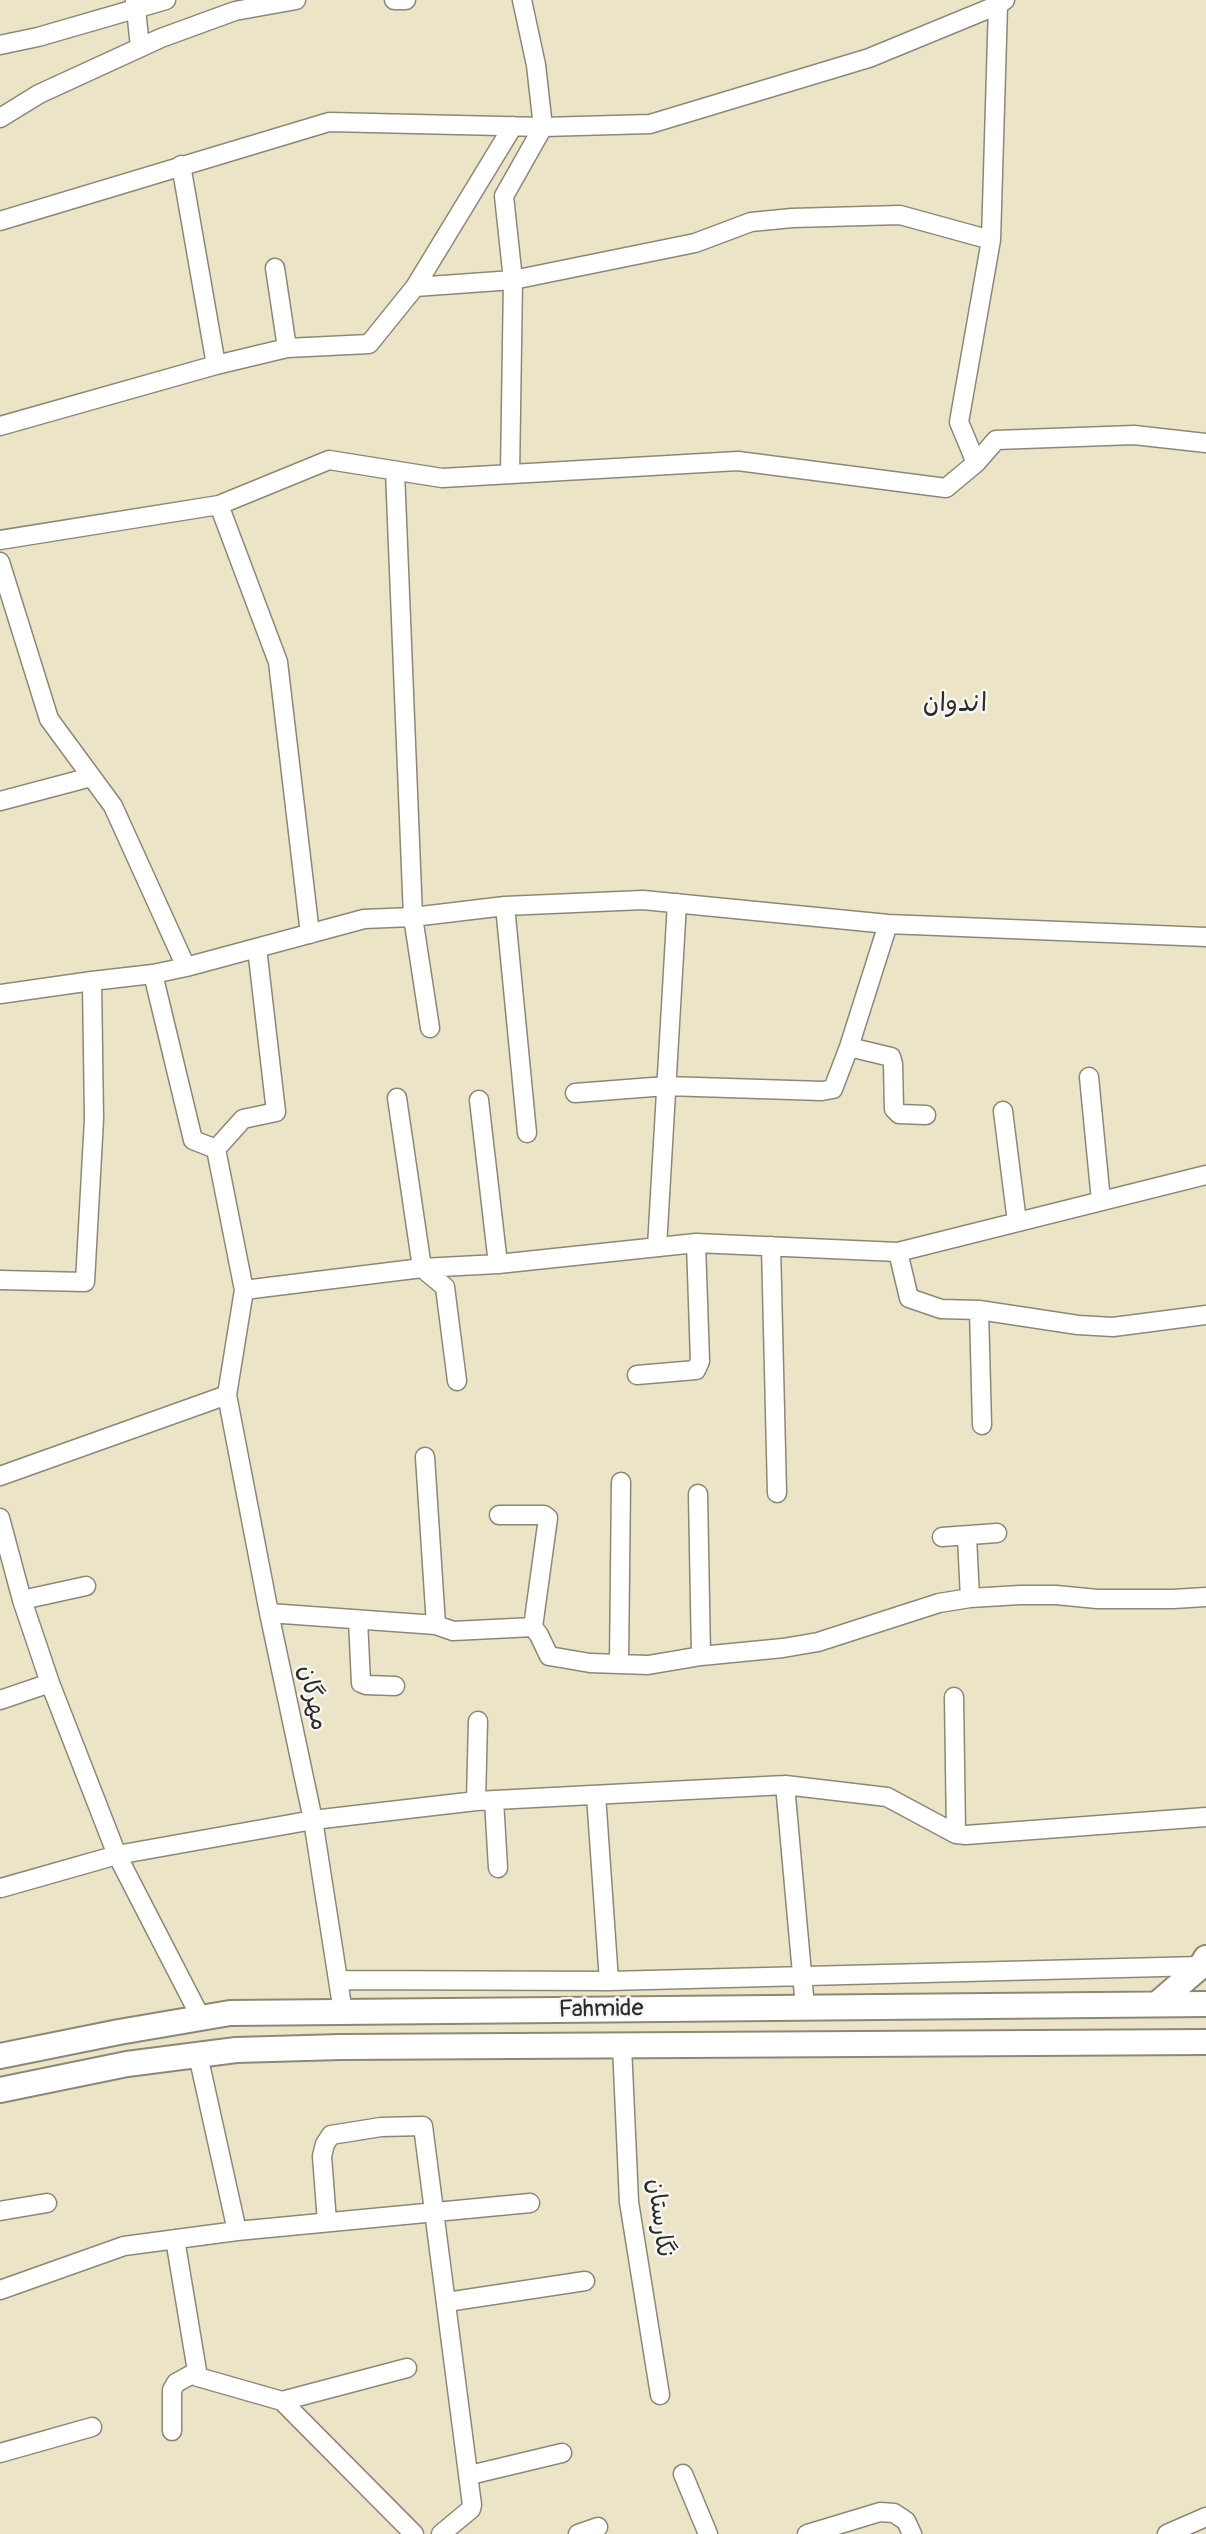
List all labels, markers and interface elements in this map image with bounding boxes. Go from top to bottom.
district label: اندوان [923,688,987,720]
street label: مهرگان [291,1663,333,1733]
street label: Fahmide [558,1995,644,2025]
street label: نگارستان [640,2177,678,2259]

